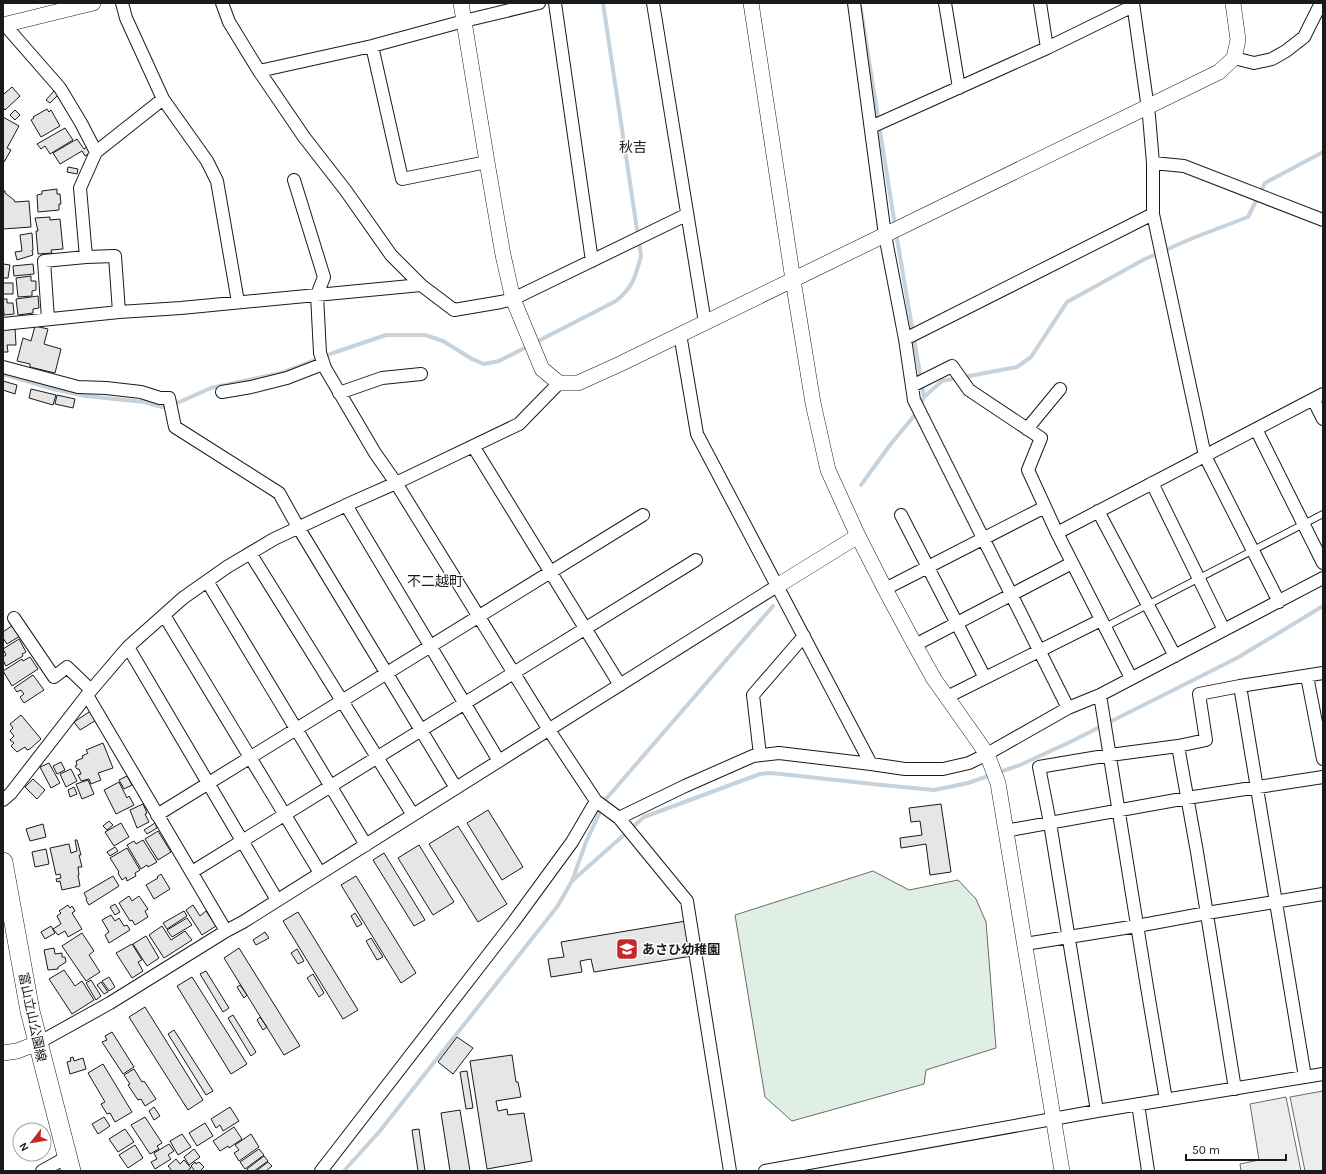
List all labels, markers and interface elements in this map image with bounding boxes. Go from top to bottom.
district label: 秋吉 [619,139,647,156]
district label: 不二越町 [407,573,463,590]
school or university icon: あさひ幼稚園 [614,936,640,962]
place label: あさひ幼稚園 [642,942,720,957]
street label: 富山立山公園線 [16,971,49,1063]
north arrow [12,1122,52,1162]
scale bar [1186,1136,1286,1162]
text: N [16,1140,31,1154]
text: 50 m [1192,1143,1220,1157]

